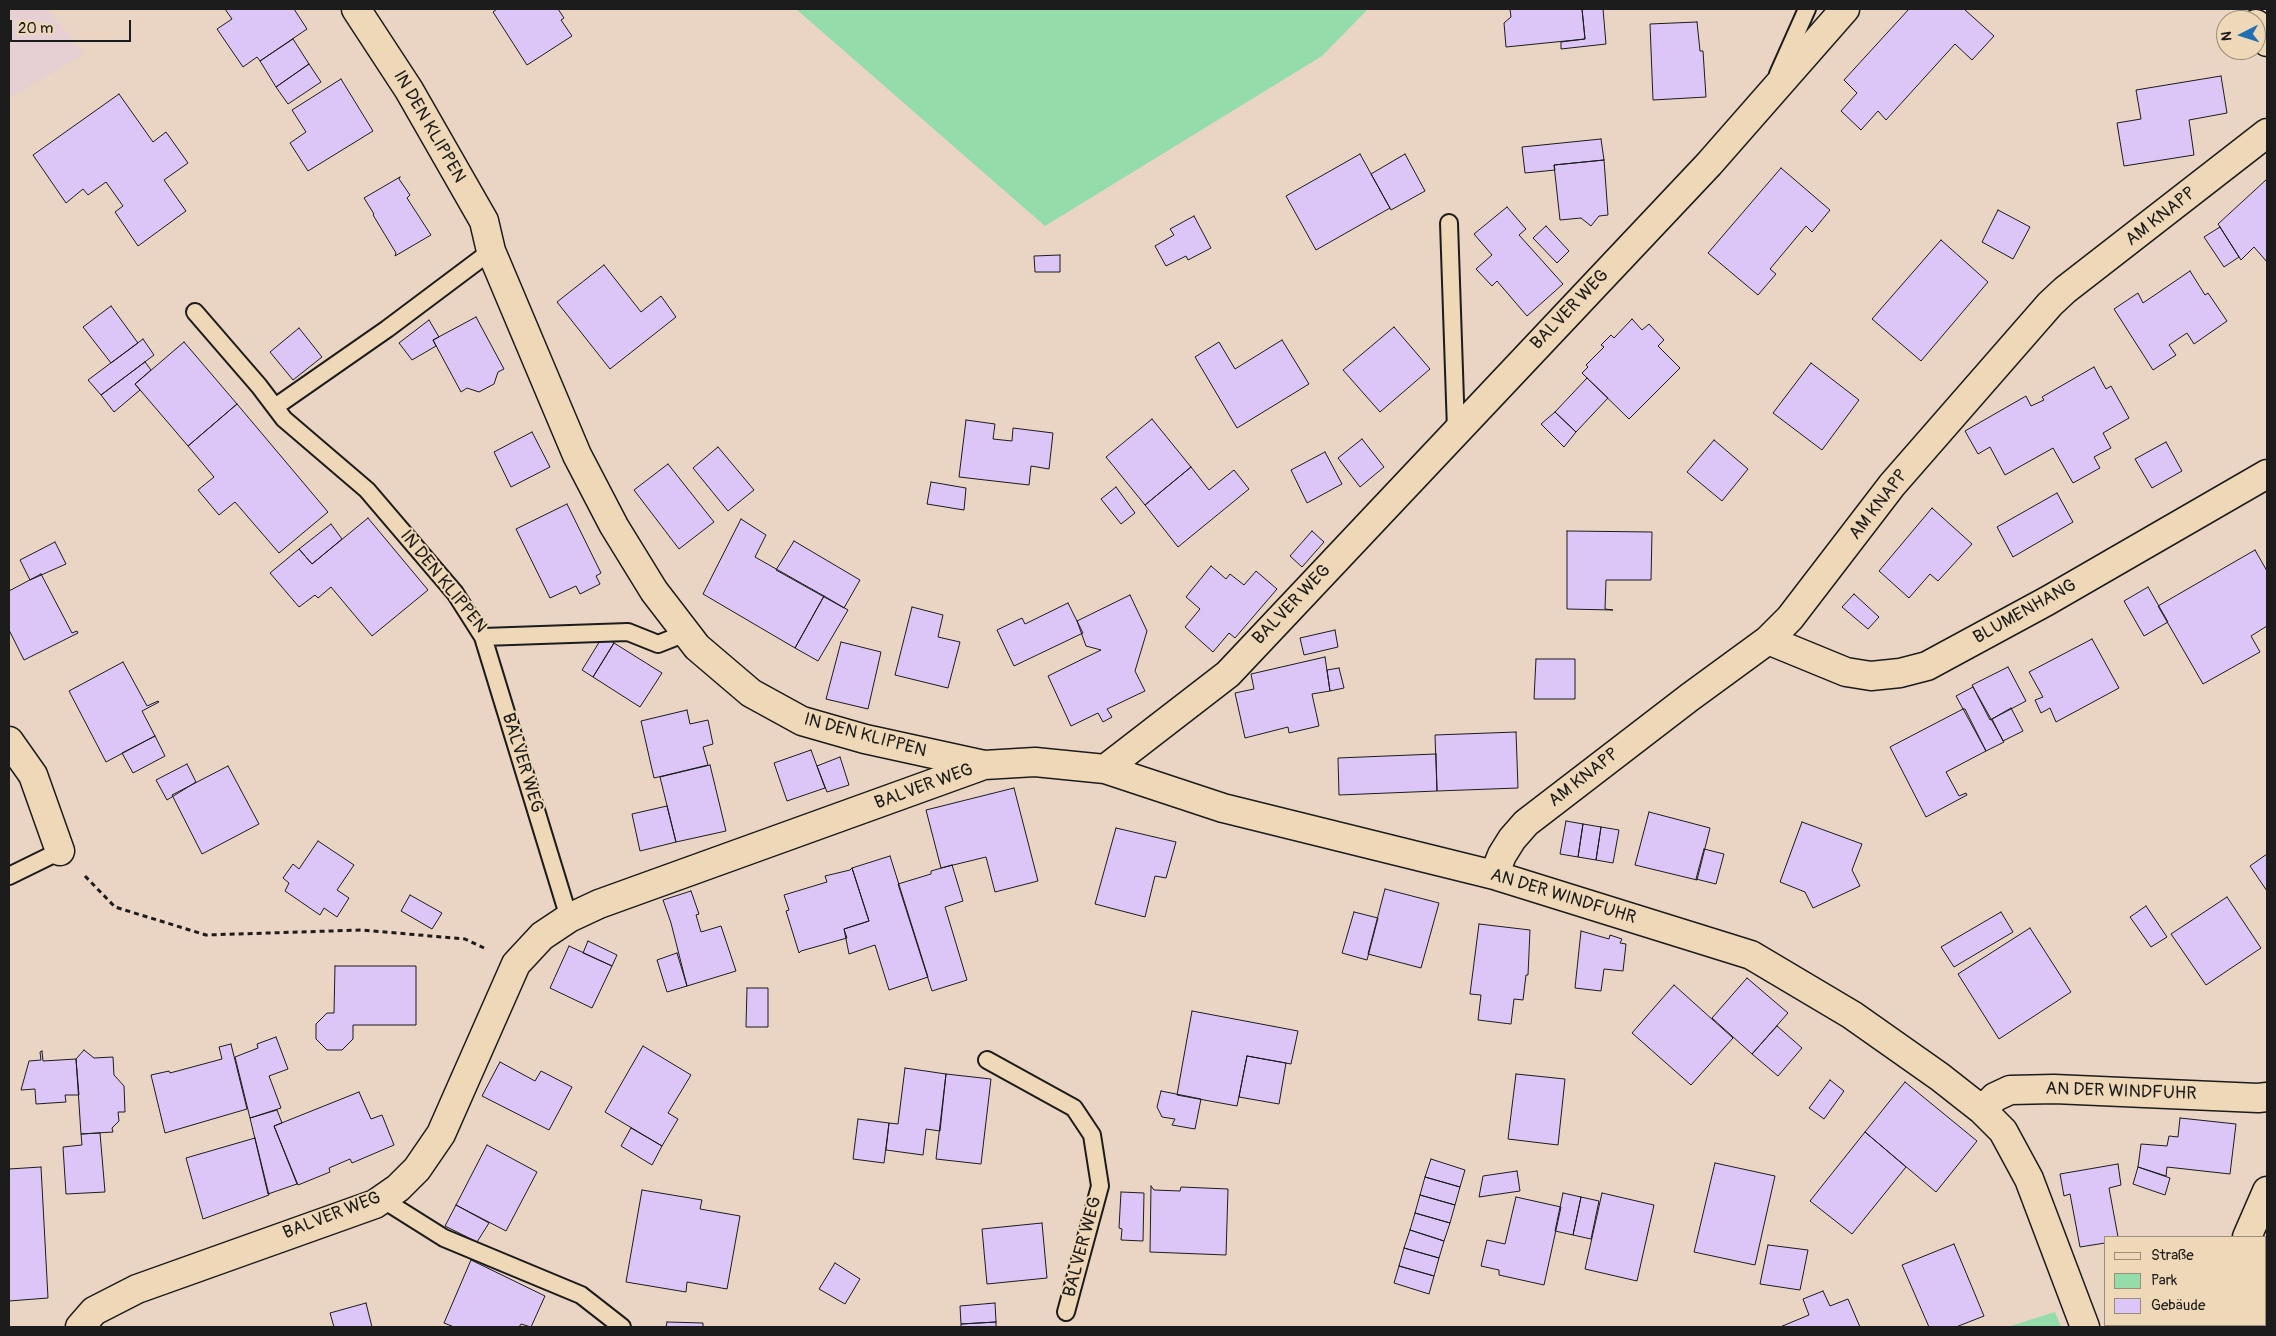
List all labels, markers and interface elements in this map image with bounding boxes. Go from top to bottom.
scale bar [12,10,134,42]
north arrow [2216,10,2266,60]
text: 20 m [18,19,53,38]
text: N [2218,31,2235,42]
street label: IN DEN KLIPPEN [388,67,470,187]
street label: AM KNAPP [2122,183,2200,251]
street label: BALVER WEG [1526,265,1614,355]
street label: AM KNAPP [1845,466,1913,544]
street label: IN DEN KLIPPEN [395,526,491,638]
street label: BALVER WEG [1248,560,1336,650]
street label: BLUMENHANG [1970,575,2080,649]
street label: IN DEN KLIPPEN [801,709,929,763]
street label: BALVER WEG [497,711,547,815]
street label: AM KNAPP [1545,744,1623,812]
street label: BALVER WEG [872,759,976,815]
street label: AN DER WINDFUHR [1488,865,1638,929]
street label: AN DER WINDFUHR [2045,1079,2197,1105]
street label: BALVER WEG [280,1187,384,1245]
street label: BALVER WEG [1059,1194,1107,1300]
legend [2104,1236,2266,1326]
text: Straße [2151,1246,2194,1265]
text: Park [2151,1271,2177,1290]
text: Gebäude [2151,1296,2205,1315]

